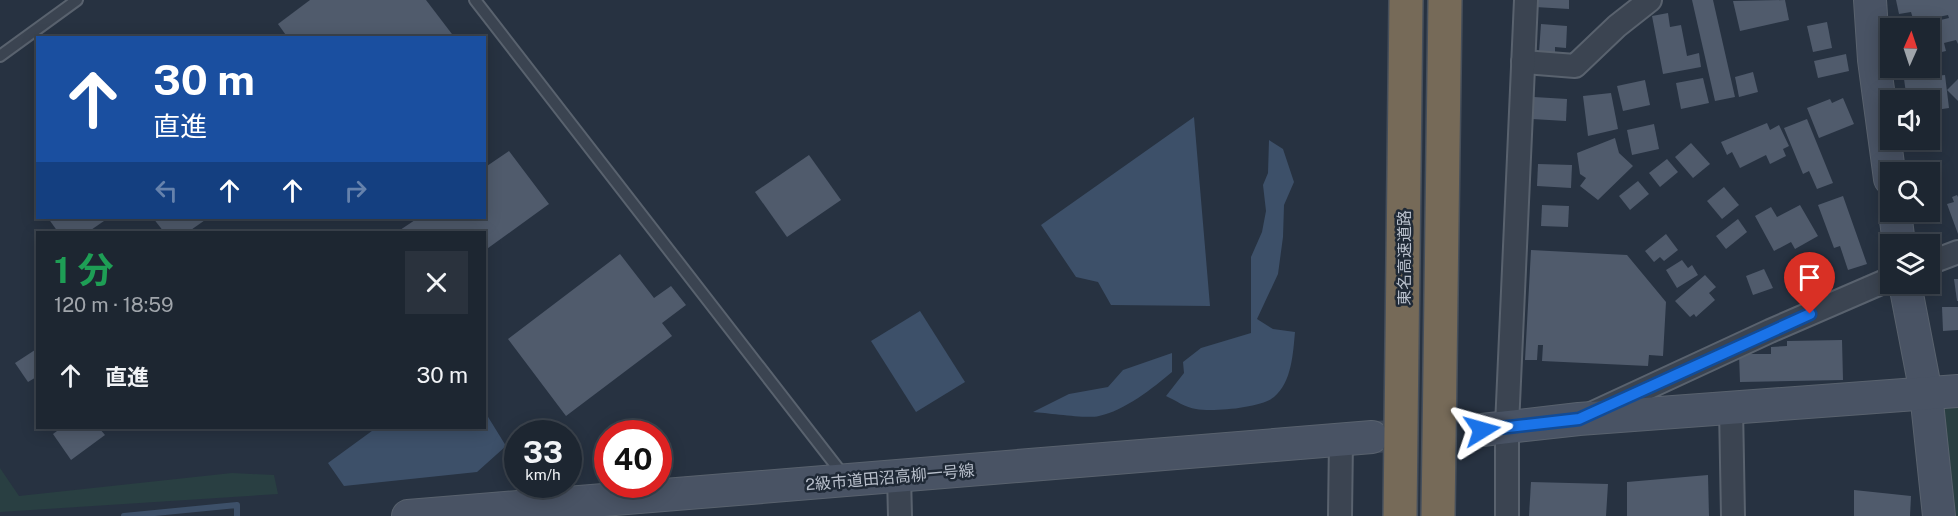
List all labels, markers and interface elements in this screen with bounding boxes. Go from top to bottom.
north arrow [1880,18,1940,78]
map controls [1880,18,1940,294]
text: 30 m [153,55,255,104]
icon: ahead [54,60,132,138]
button: sound [1880,90,1940,150]
text: 直進 [153,110,207,142]
button: search [1880,162,1940,222]
icon: left [150,174,183,207]
icon: ahead [213,174,246,207]
icon: ahead [276,174,309,207]
icon: right [339,174,372,207]
street label: 東名高速道路 [1395,210,1414,306]
button: layers [1880,234,1940,294]
text: 1 分 [54,249,114,291]
button: close [405,251,468,314]
pin [1784,252,1835,314]
icon: arrive [1793,261,1826,294]
text: 120 m · 18:59 [54,293,174,317]
icon: ahead [54,359,87,392]
text: 30 m [416,362,468,388]
text: 直進 [105,364,149,390]
position arrow [1450,398,1514,462]
speed limit sign: 40 [594,420,672,498]
text: 33 [523,434,563,470]
street label: 2級市道田沼高柳一号線 [805,461,975,494]
text: km/h [525,466,561,483]

